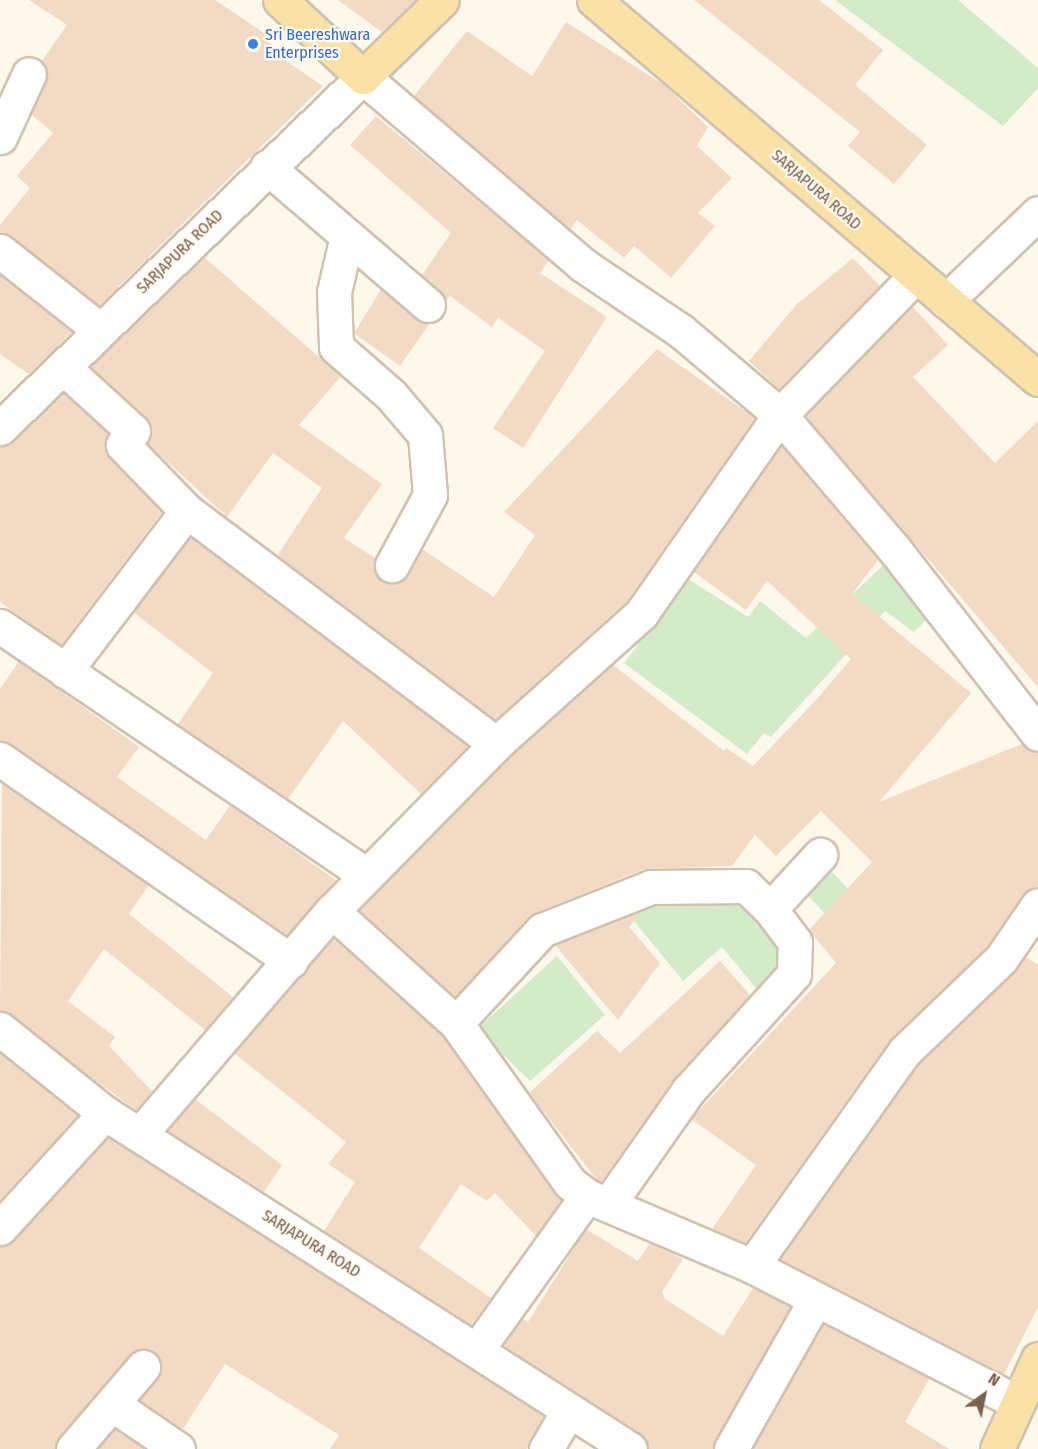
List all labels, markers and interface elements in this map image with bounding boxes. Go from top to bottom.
place label: Sri Beereshwara Enterprises [265,25,370,63]
marker: Sri Beereshwara Enterprises [246,37,260,51]
street label: SARJAPURA ROAD [767,146,865,234]
street label: SARJAPURA ROAD [133,206,227,298]
street label: SARJAPURA ROAD [258,1206,364,1282]
north arrow [954,1365,1014,1425]
text: N [985,1369,1003,1390]

